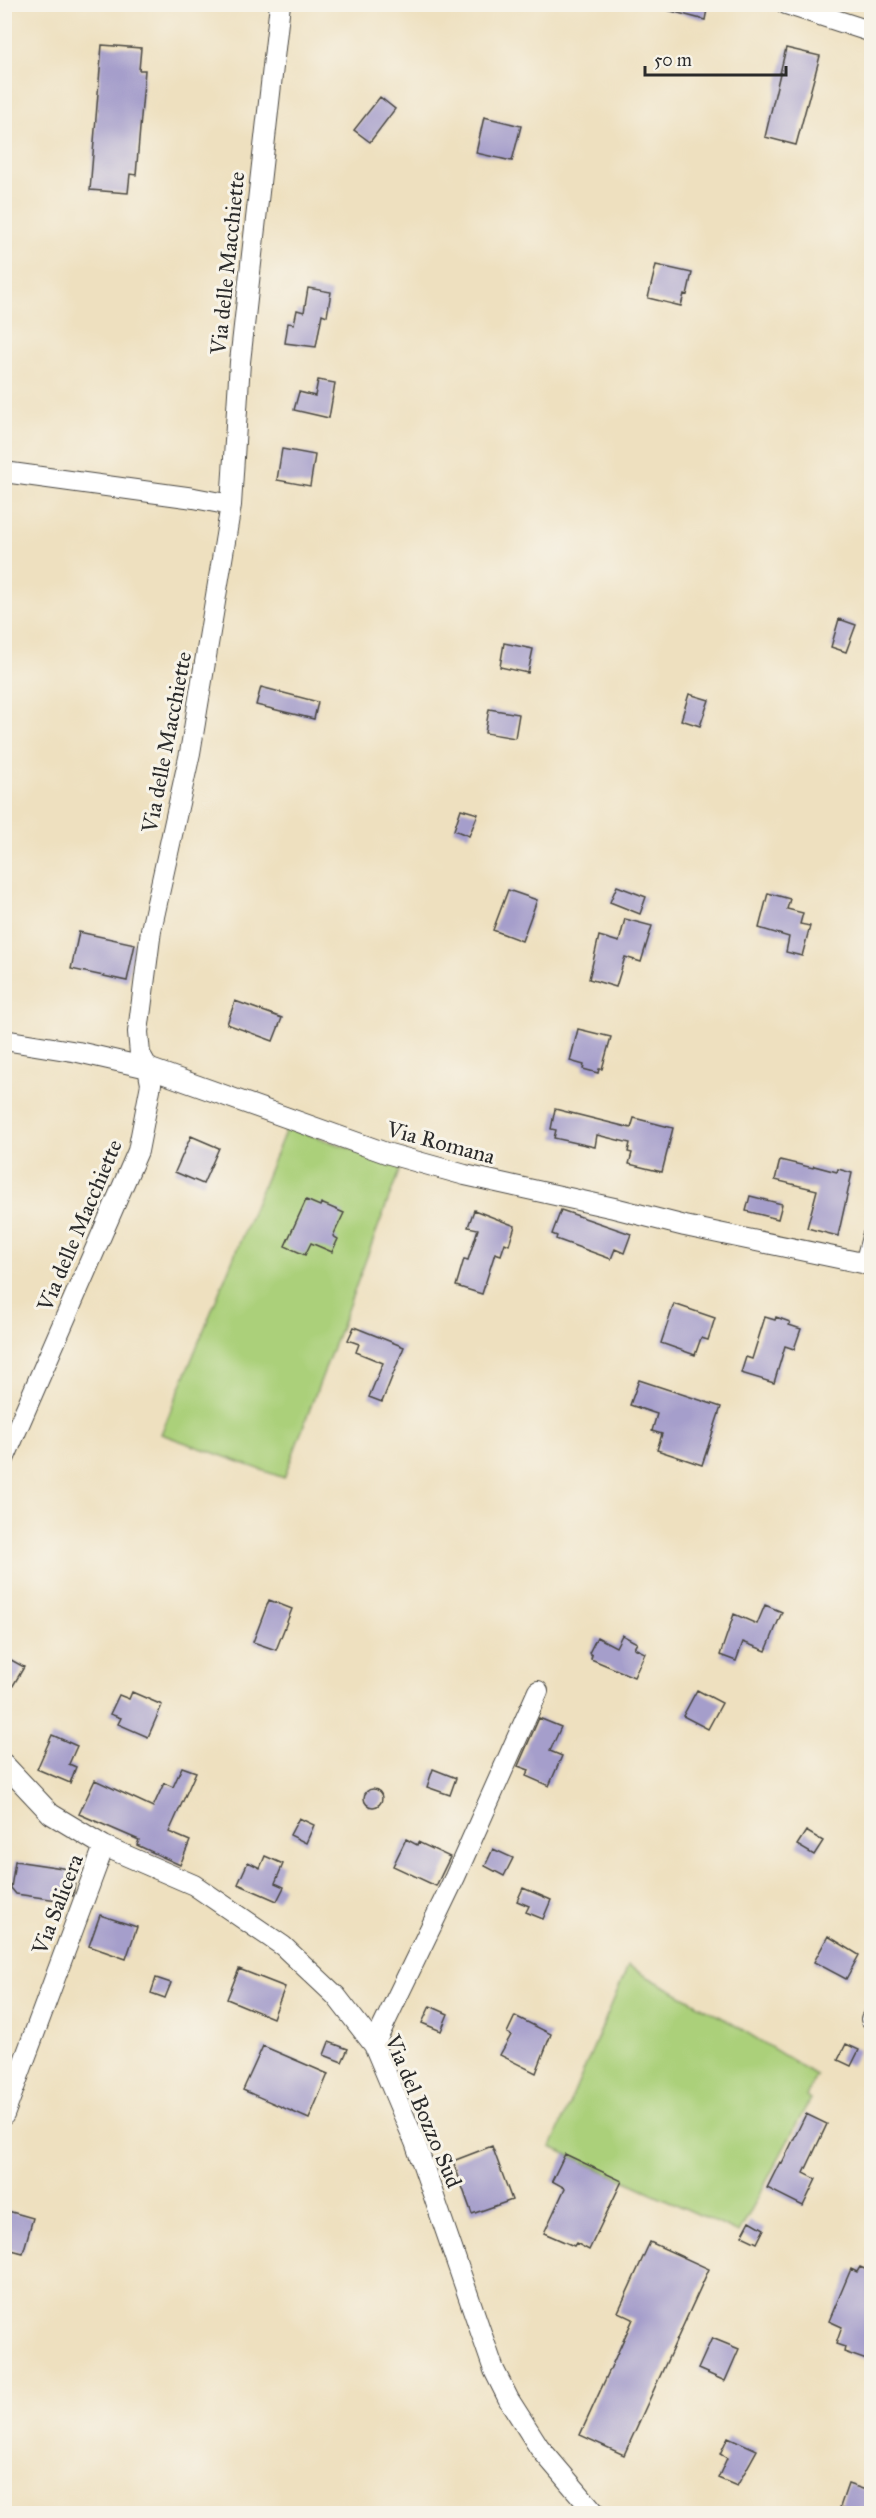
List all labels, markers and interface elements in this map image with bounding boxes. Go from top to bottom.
scale bar [645,39,786,77]
text: 50 m [654,49,692,71]
street label: Via delle Macchiette [204,170,251,357]
street label: Via delle Macchiette [136,649,197,836]
street label: Via Romana [383,1115,499,1170]
street label: Via delle Macchiette [31,1135,128,1316]
street label: Via Salicera [26,1850,89,1959]
street label: Via del Bozzo Sud [379,2030,468,2192]

